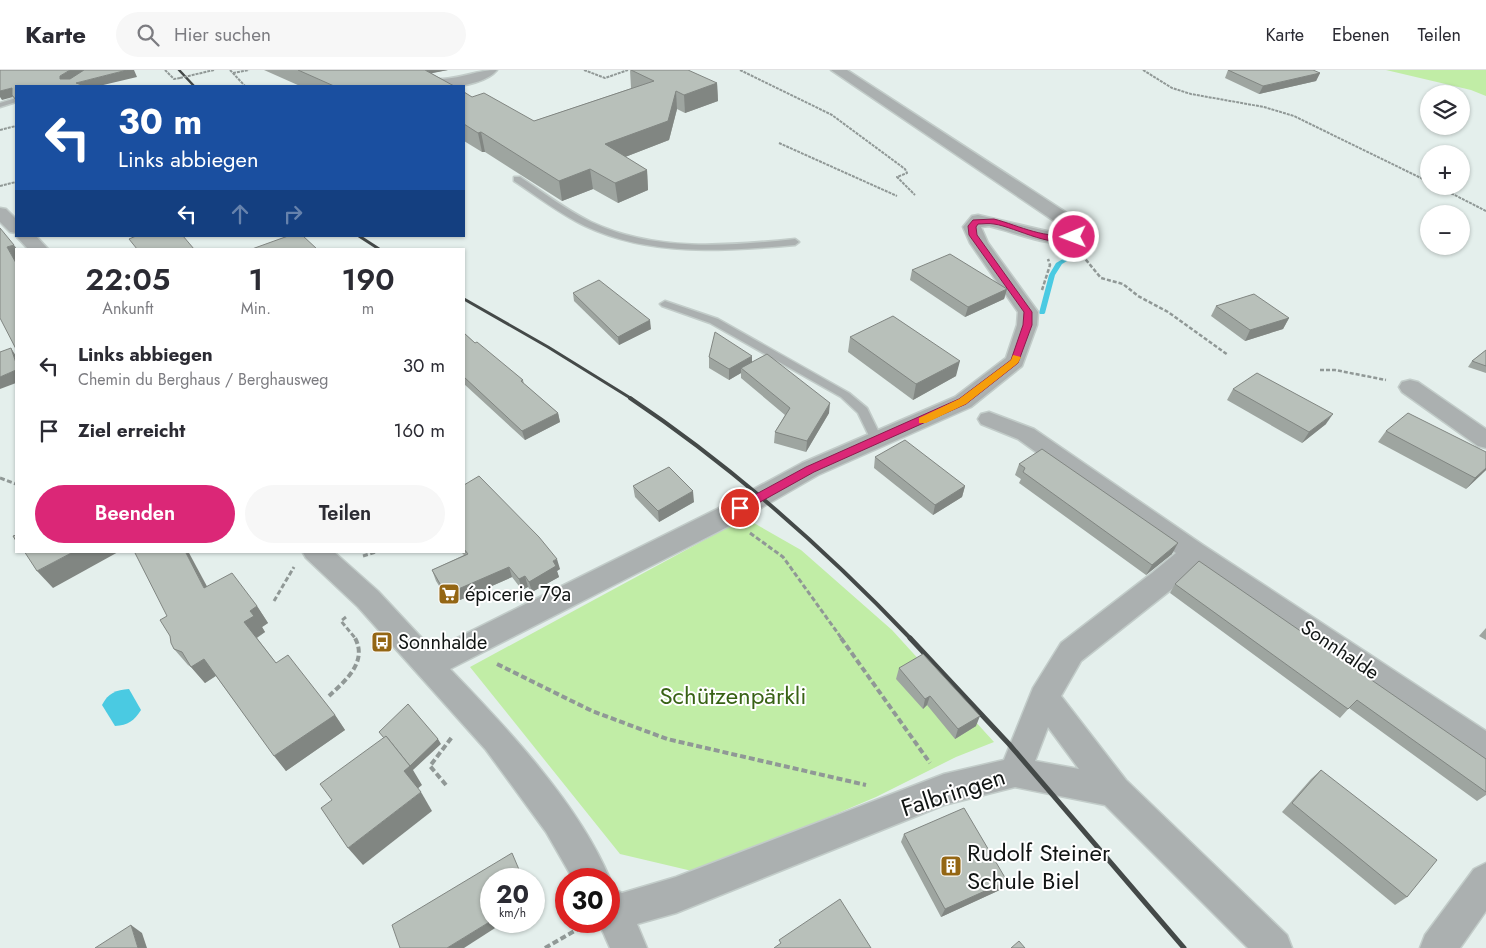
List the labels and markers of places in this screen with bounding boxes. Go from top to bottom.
pin [719,487,761,529]
place label: épicerie 79a [465,580,571,609]
supermarket icon: épicerie 79a [437,582,461,606]
place label: Sonnhalde [398,628,487,657]
bus stop icon: Sonnhalde [370,630,394,654]
place label: Rudolf Steiner Schule Biel [967,835,1111,898]
building icon: Rudolf Steiner Schule Biel [939,854,963,878]

